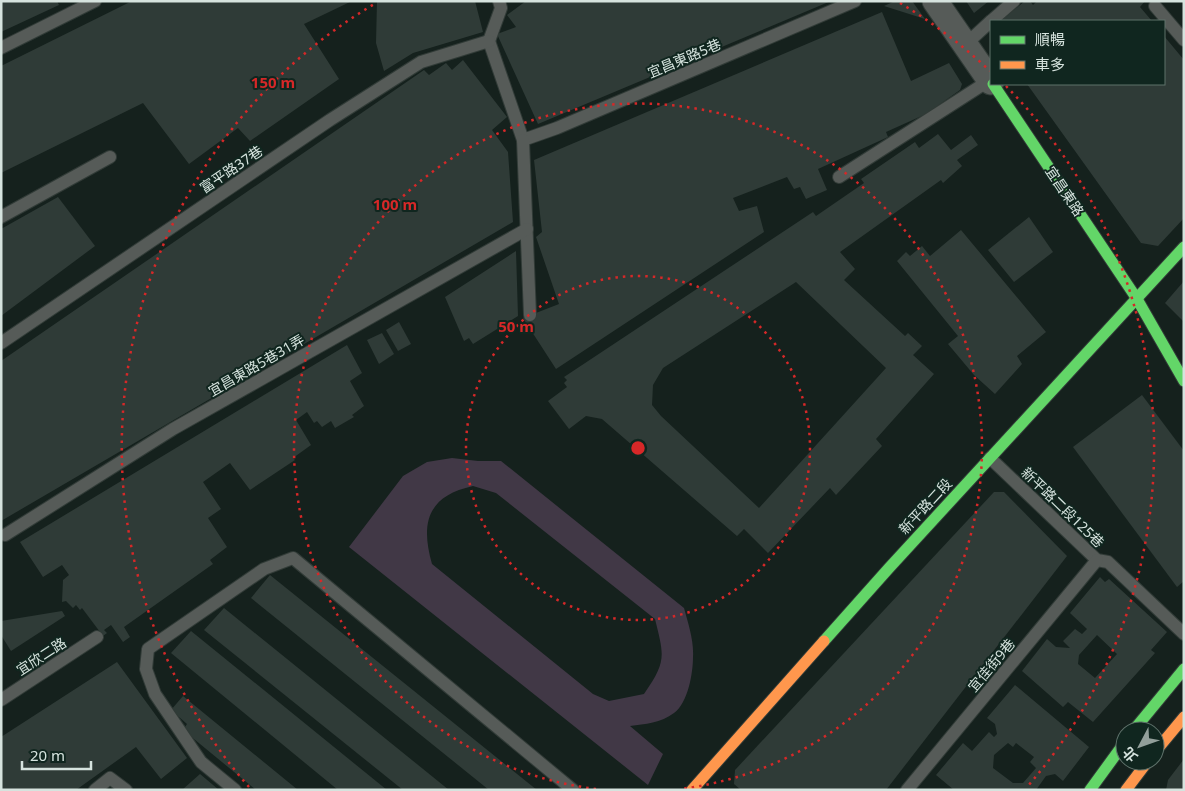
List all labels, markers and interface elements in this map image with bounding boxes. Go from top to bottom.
legend [990,20,1165,85]
text: 順暢 [1035,29,1065,49]
street label: 宜昌東路5巷 [644,34,724,82]
text: 車多 [1035,54,1065,74]
text: 150 m [251,72,295,92]
street label: 富平路37巷 [196,141,266,197]
street label: 宜昌東路 [1041,162,1089,220]
text: 100 m [373,194,417,214]
text: 50 m [498,316,534,336]
street label: 宜昌東路5巷31弄 [204,330,308,400]
centre of rings [629,439,647,457]
street label: 新平路二段125巷 [1018,463,1108,551]
street label: 新平路二段 [894,474,956,538]
street label: 宜欣二路 [12,633,70,679]
street label: 宜佳街9巷 [963,634,1019,696]
north arrow [1115,721,1165,771]
scale bar [22,738,91,770]
text: 北 [1118,743,1142,766]
text: 20 m [30,745,65,765]

